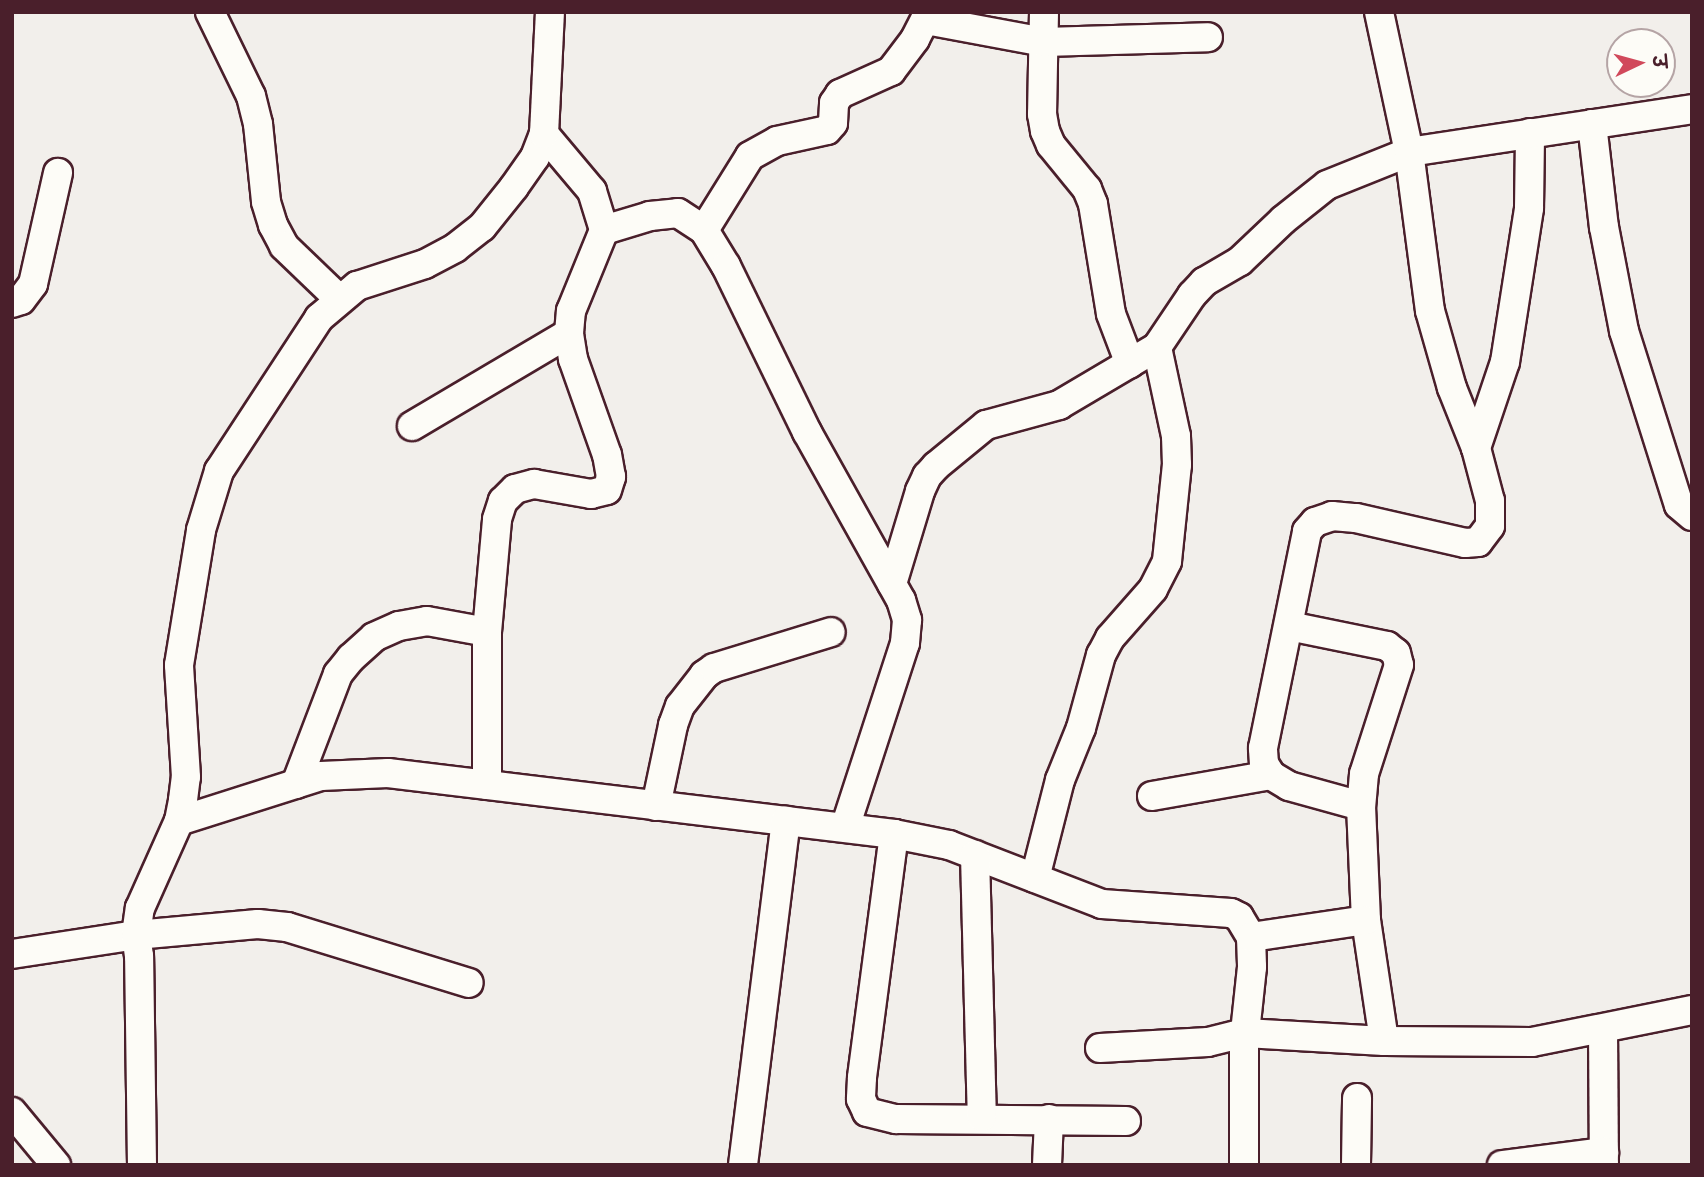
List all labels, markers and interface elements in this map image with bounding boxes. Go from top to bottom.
north arrow [1606,28,1676,98]
text: उ [1646,54,1673,69]

